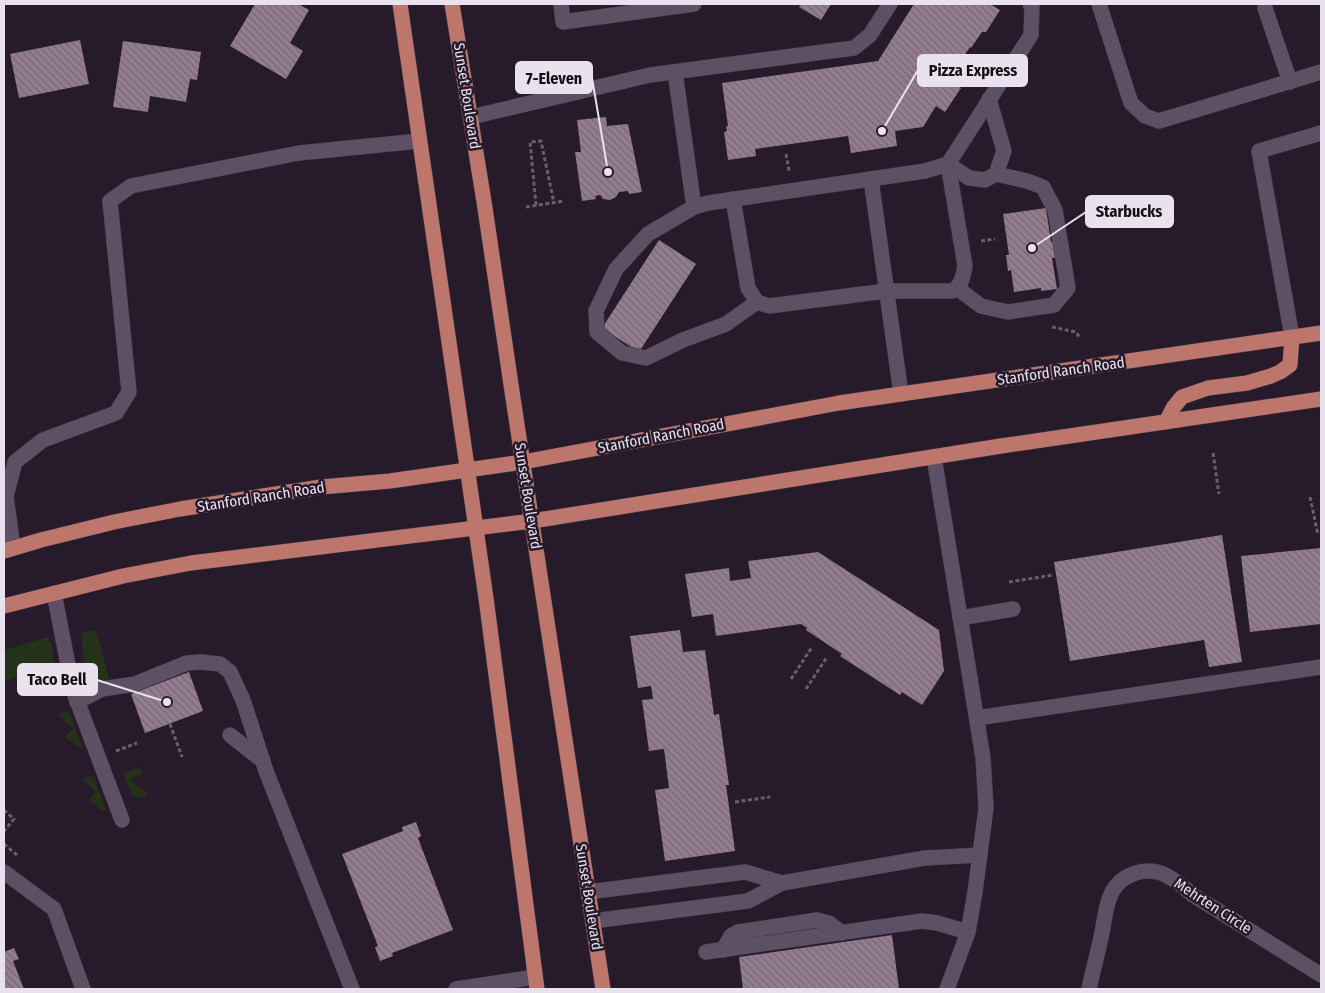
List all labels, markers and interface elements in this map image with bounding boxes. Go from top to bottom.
street label: Sunset Boulevard [450,42,484,150]
callout: Pizza Express [918,55,1027,86]
text: Pizza Express [929,61,1017,80]
callout: 7-Eleven [516,62,592,93]
text: 7-Eleven [526,69,582,88]
callout: Starbucks [1086,196,1173,227]
text: Starbucks [1096,202,1162,221]
street label: Stanford Ranch Road [996,353,1126,389]
street label: Stanford Ranch Road [596,415,726,457]
street label: Sunset Boulevard [511,442,545,550]
street label: Stanford Ranch Road [196,478,326,516]
callout: Taco Bell [18,664,97,695]
text: Taco Bell [27,670,87,689]
street label: Sunset Boulevard [572,843,606,951]
street label: Mehrten Circle [1171,874,1255,938]

